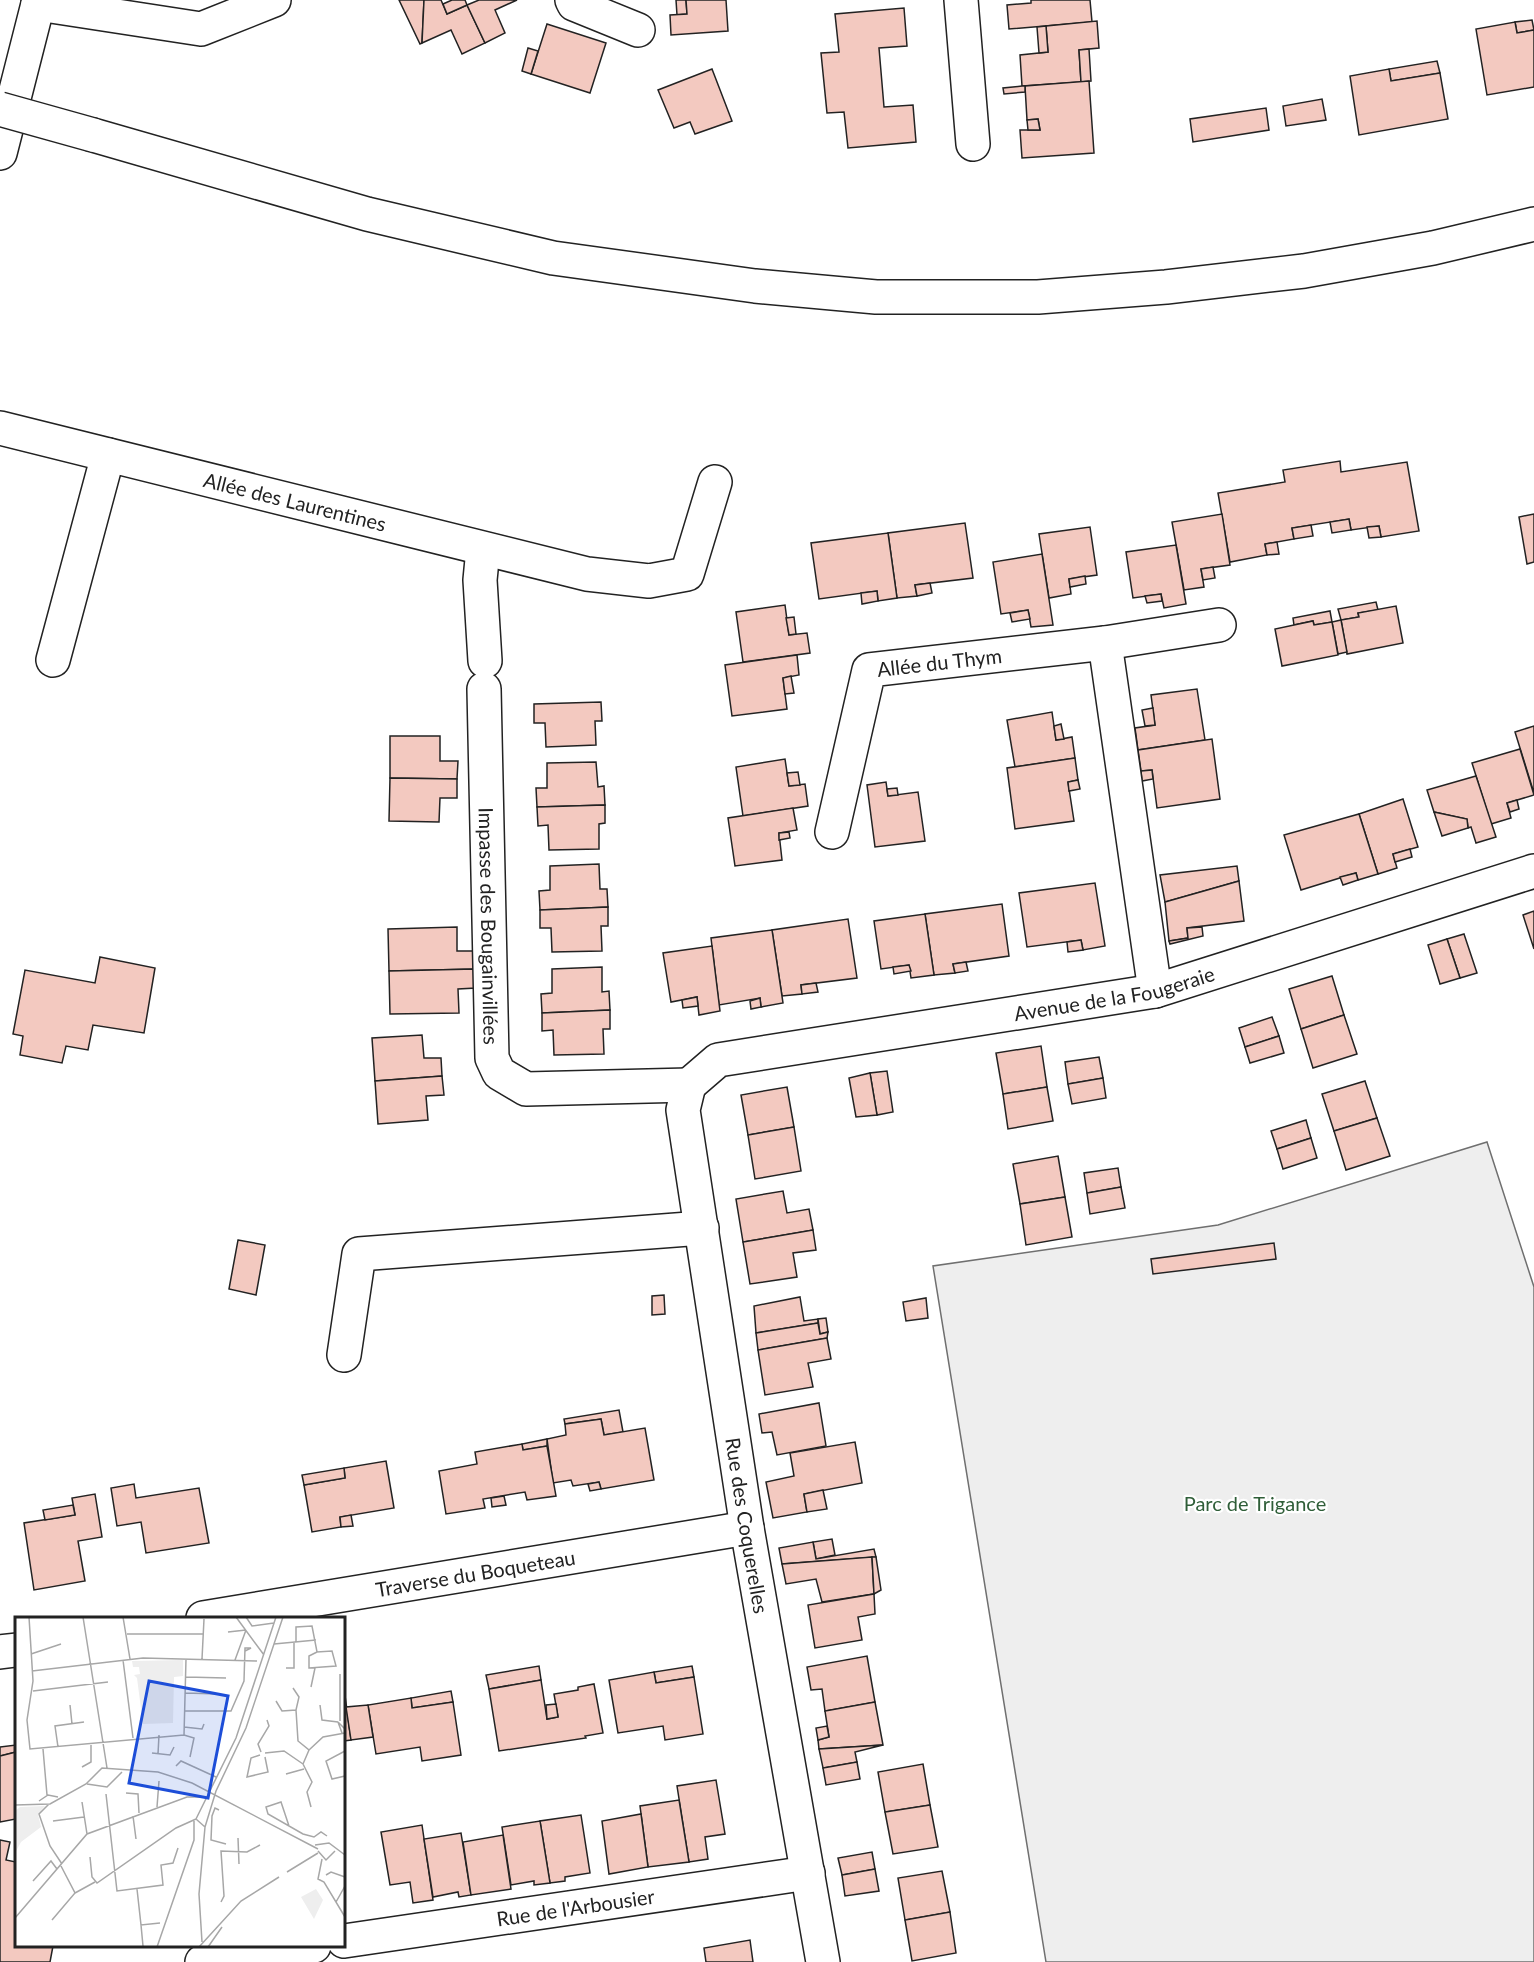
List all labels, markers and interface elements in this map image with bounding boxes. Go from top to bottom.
street label: Allée des Laurentines [201,467,389,536]
street label: Allée du Thym [876,643,1003,681]
street label: Impasse des Bougainvillées [475,807,504,1045]
street label: Avenue de la Fougeraie [1012,961,1217,1025]
street label: Rue des Coquerelles [721,1436,774,1615]
park label: Parc de Trigance [1184,1491,1326,1515]
street label: Traverse du Boqueteau [374,1545,577,1601]
inset map [15,1617,345,1947]
street label: Rue de l'Arbousier [495,1884,657,1930]

